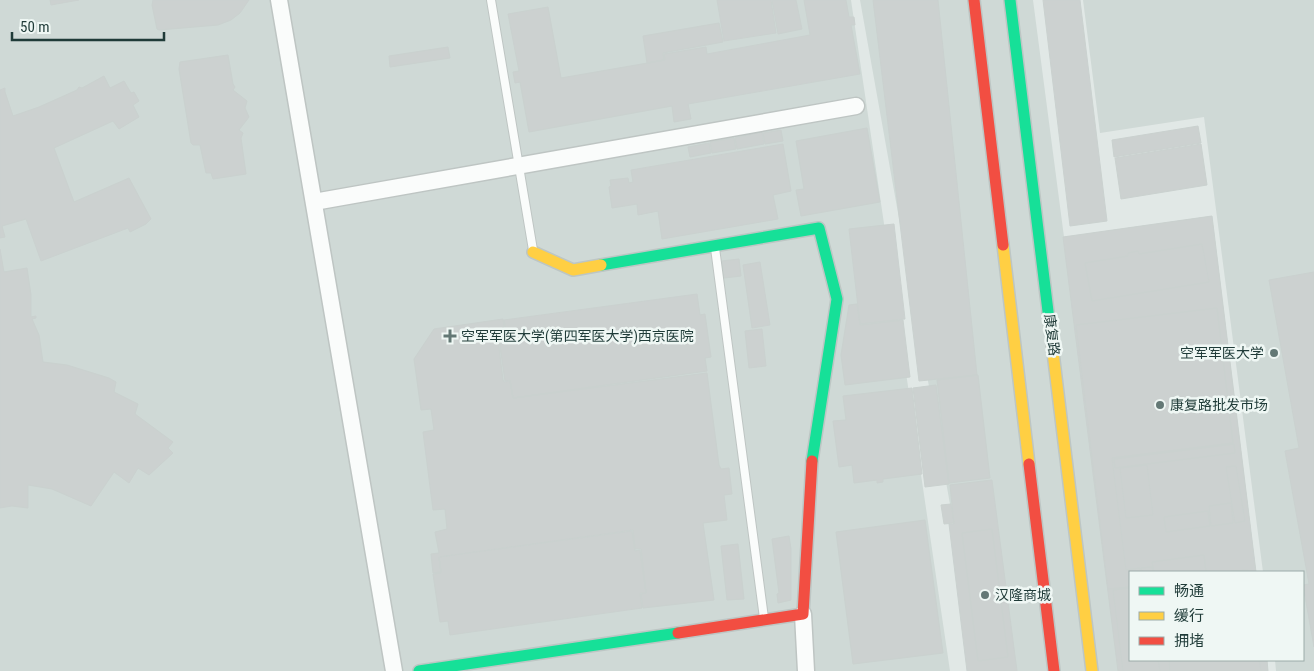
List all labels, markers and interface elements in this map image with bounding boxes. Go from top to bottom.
scale bar [12,10,165,42]
text: 50 m [20,18,50,36]
street label: 康复路 [1042,313,1062,357]
place label: 空军军医大学(第四军医大学)西京医院 [461,328,694,345]
marker: 空军军医大学(第四军医大学)西京医院 [443,329,457,343]
place label: 空军军医大学 [1180,345,1264,361]
marker: 空军军医大学 [1268,347,1280,359]
place label: 康复路批发市场 [1170,397,1268,413]
marker: 康复路批发市场 [1154,399,1166,411]
legend [1129,571,1304,661]
text: 畅通 [1174,582,1204,600]
place label: 汉隆商城 [995,587,1051,603]
marker: 汉隆商城 [979,589,991,601]
text: 缓行 [1174,607,1204,625]
text: 拥堵 [1174,632,1204,650]

